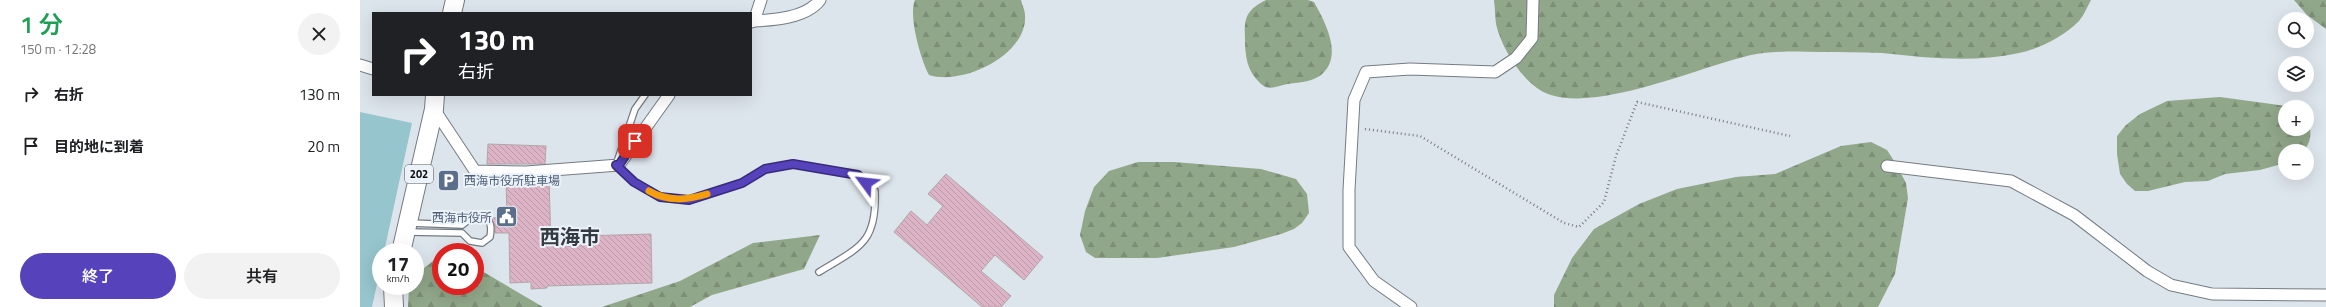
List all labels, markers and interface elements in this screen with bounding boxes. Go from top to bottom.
text: 1 分 [20,6,63,42]
map controls [2278,12,2314,180]
button: search [2278,12,2314,48]
button: close [298,13,340,55]
text: 130 m [458,18,535,61]
icon: right [392,28,444,80]
text: 150 m · 12:28 [20,39,96,59]
button: layers [2278,56,2314,92]
text: 右折 [458,58,494,85]
icon: right [20,83,42,105]
text: 右折 [54,83,84,106]
text: 130 m [299,83,340,106]
button: + [2278,100,2314,136]
pin [618,124,652,158]
icon: arrive [624,130,646,152]
icon: arrive [20,135,42,157]
text: 目的地に到着 [54,135,144,158]
text: 20 m [307,135,340,158]
button: − [2278,144,2314,180]
position arrow [845,162,887,204]
road number: 202 [405,165,433,183]
parking icon: 西海市役所駐車場 [435,167,461,193]
place label: 西海市役所駐車場 [464,171,560,190]
public building icon: 西海市役所 [494,204,520,230]
place label: 西海市役所 [432,208,492,227]
district label: 西海市 [540,221,600,252]
speed limit sign: 20 [432,243,484,295]
text: 17 [387,248,409,279]
button: 終了 [20,253,176,299]
button: 共有 [184,253,340,299]
text: km/h [387,271,409,286]

